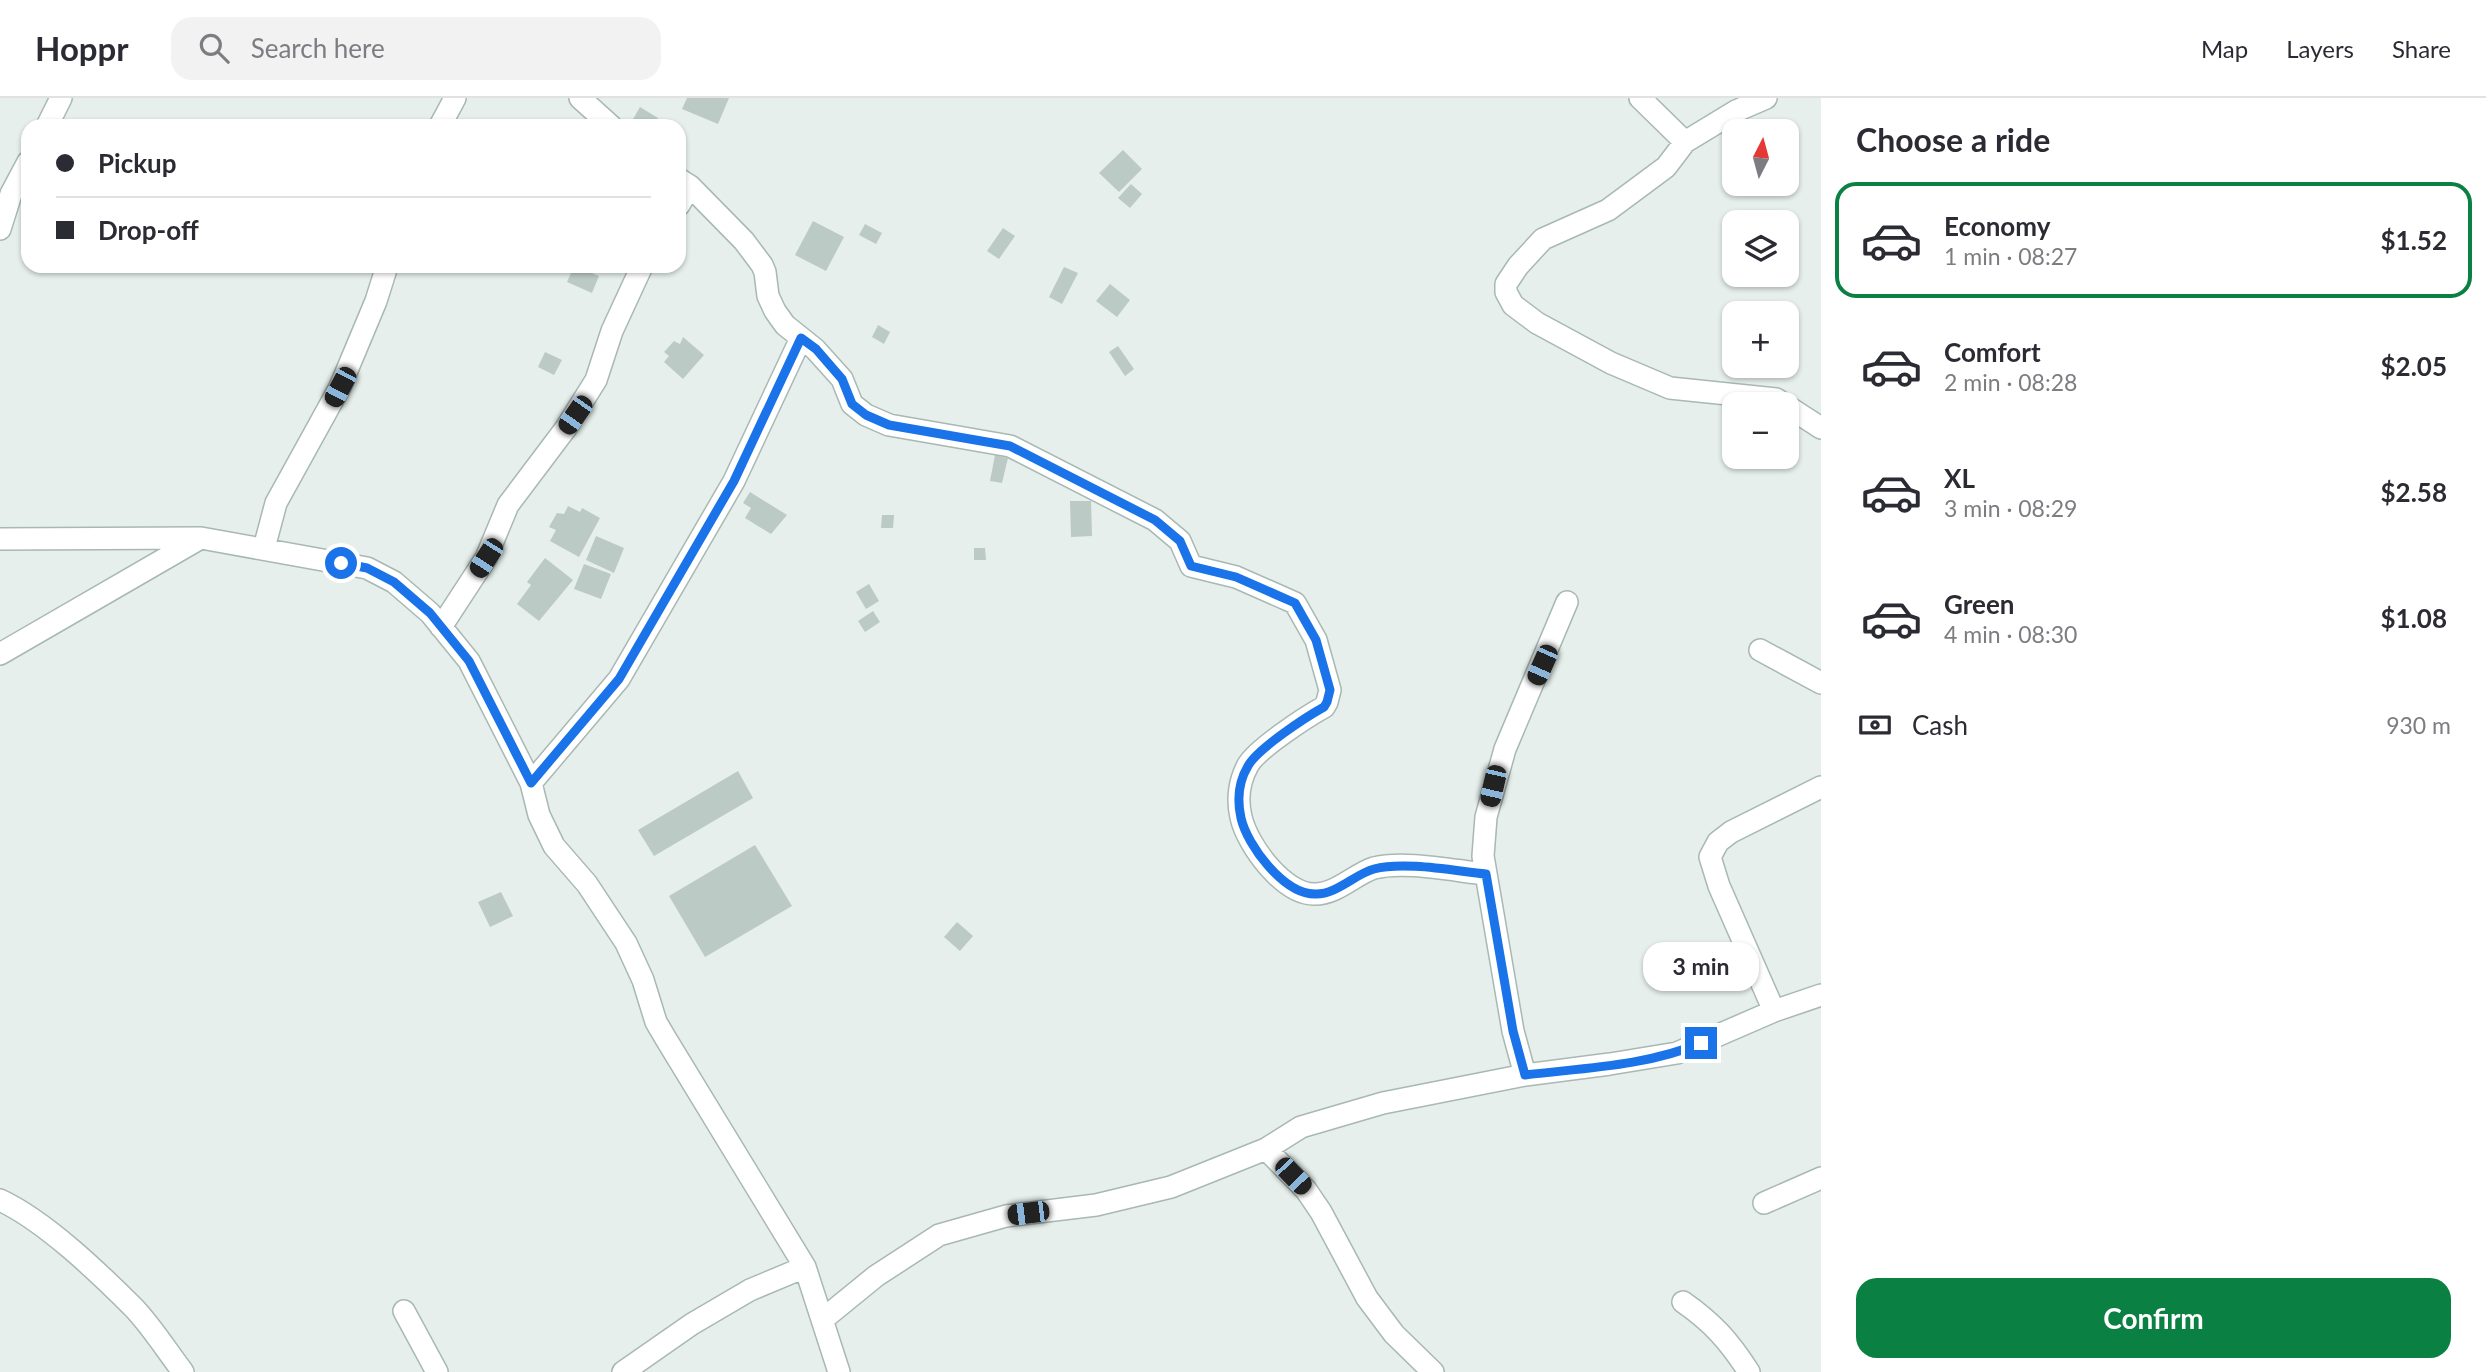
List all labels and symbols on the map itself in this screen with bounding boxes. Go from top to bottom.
north arrow [1722,119,1799,196]
car [321,364,360,410]
car [555,392,596,438]
car [466,535,507,581]
route start [325,547,357,579]
car [1524,642,1561,688]
car [1479,763,1508,809]
callout: 3 min [1643,942,1759,990]
route end [1685,1027,1717,1059]
car [1271,1154,1316,1198]
car [1006,1200,1051,1226]

